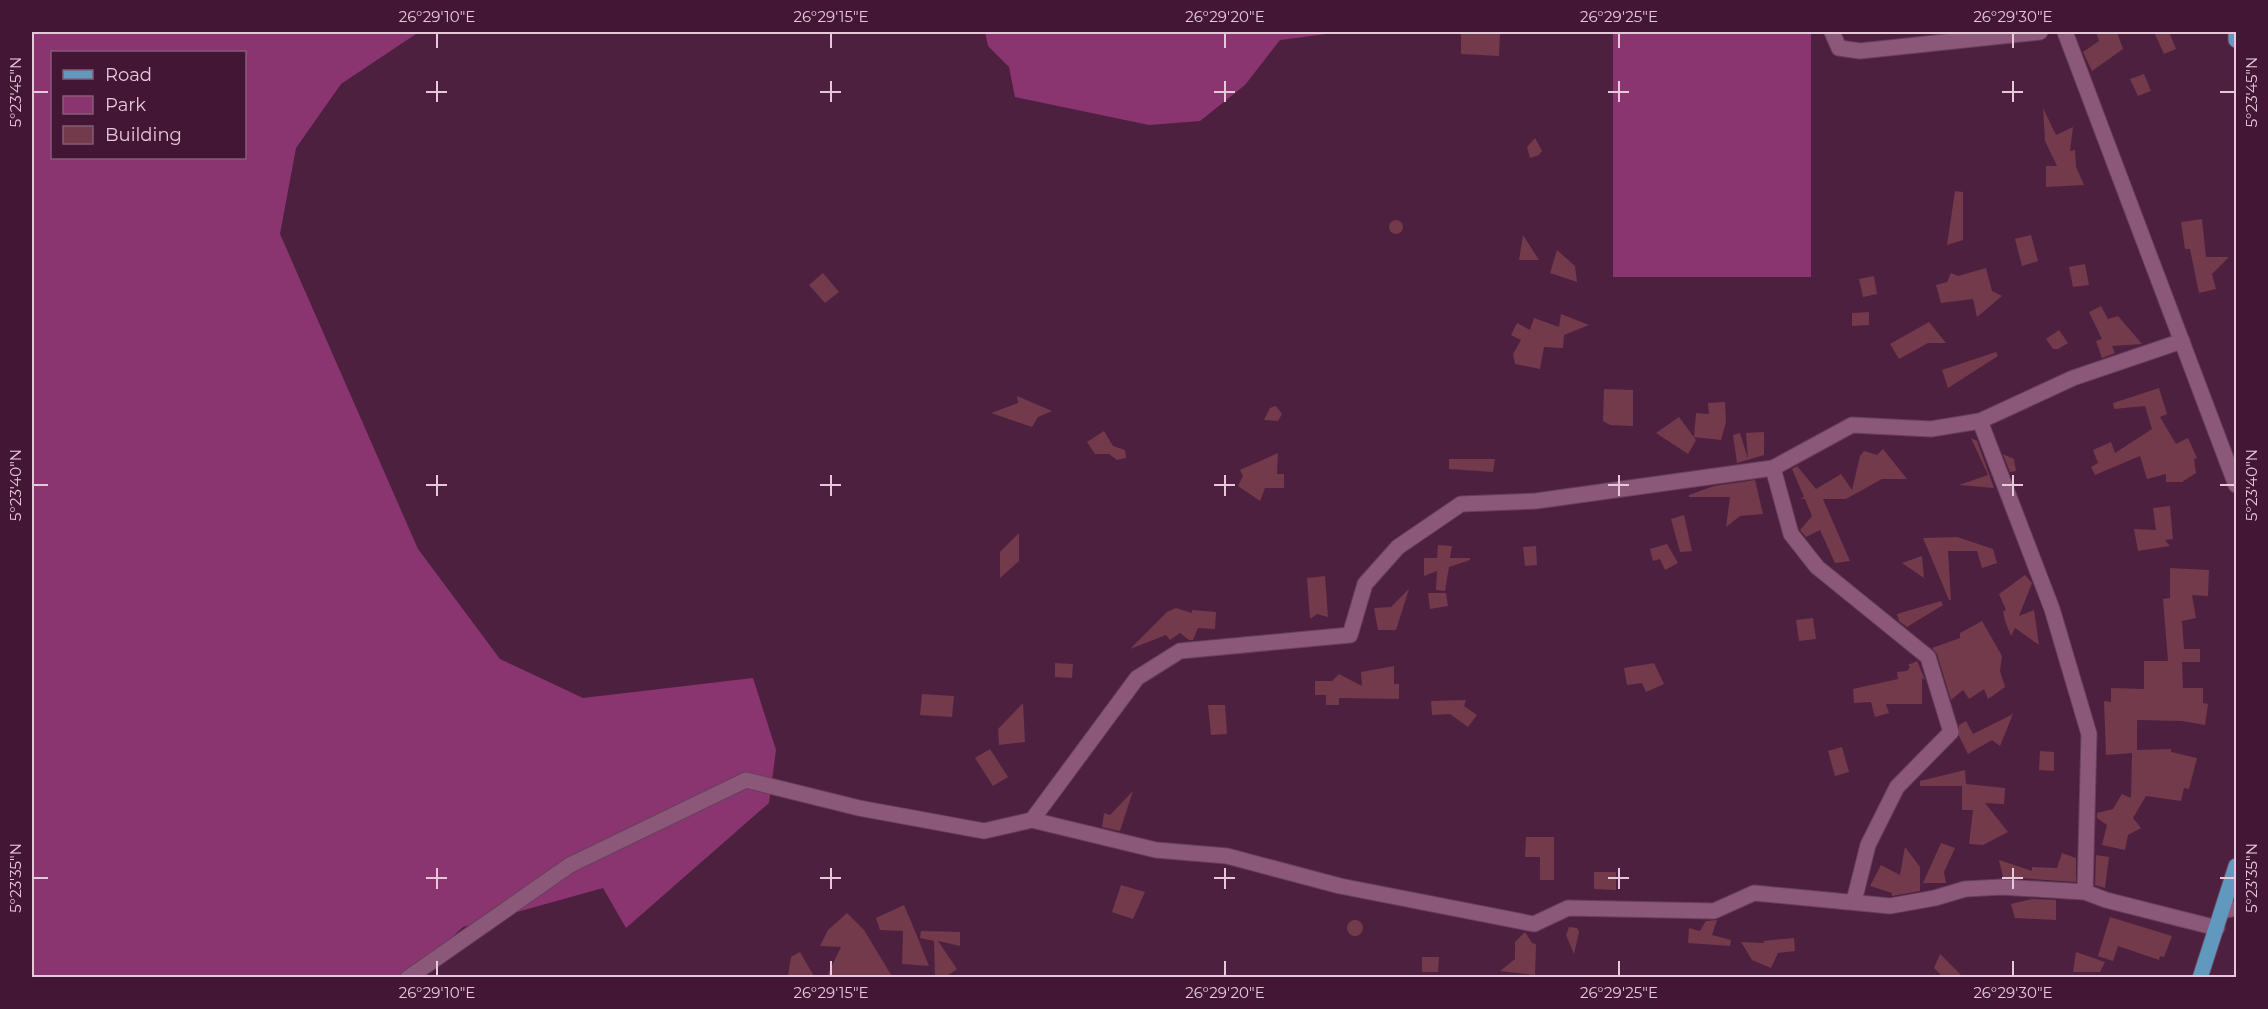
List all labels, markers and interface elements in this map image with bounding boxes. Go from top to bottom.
text: 26°29'10"E [399,7,475,26]
text: 26°29'15"E [793,7,869,26]
text: 26°29'20"E [1185,7,1265,26]
text: 26°29'25"E [1580,7,1658,26]
text: 26°29'30"E [1973,7,2053,26]
legend [51,51,246,159]
text: 5°23'45"N [6,57,25,127]
text: 5°23'45"N [2242,57,2261,127]
text: Road [105,64,152,86]
text: Park [105,94,146,116]
text: Building [105,124,182,146]
text: 5°23'40"N [6,449,25,521]
text: 5°23'40"N [2242,449,2261,521]
text: 5°23'35"N [6,843,25,913]
text: 5°23'35"N [2242,843,2261,913]
text: 26°29'10"E [399,983,475,1002]
text: 26°29'15"E [793,983,869,1002]
text: 26°29'20"E [1185,983,1265,1002]
text: 26°29'25"E [1580,983,1658,1002]
text: 26°29'30"E [1973,983,2053,1002]

